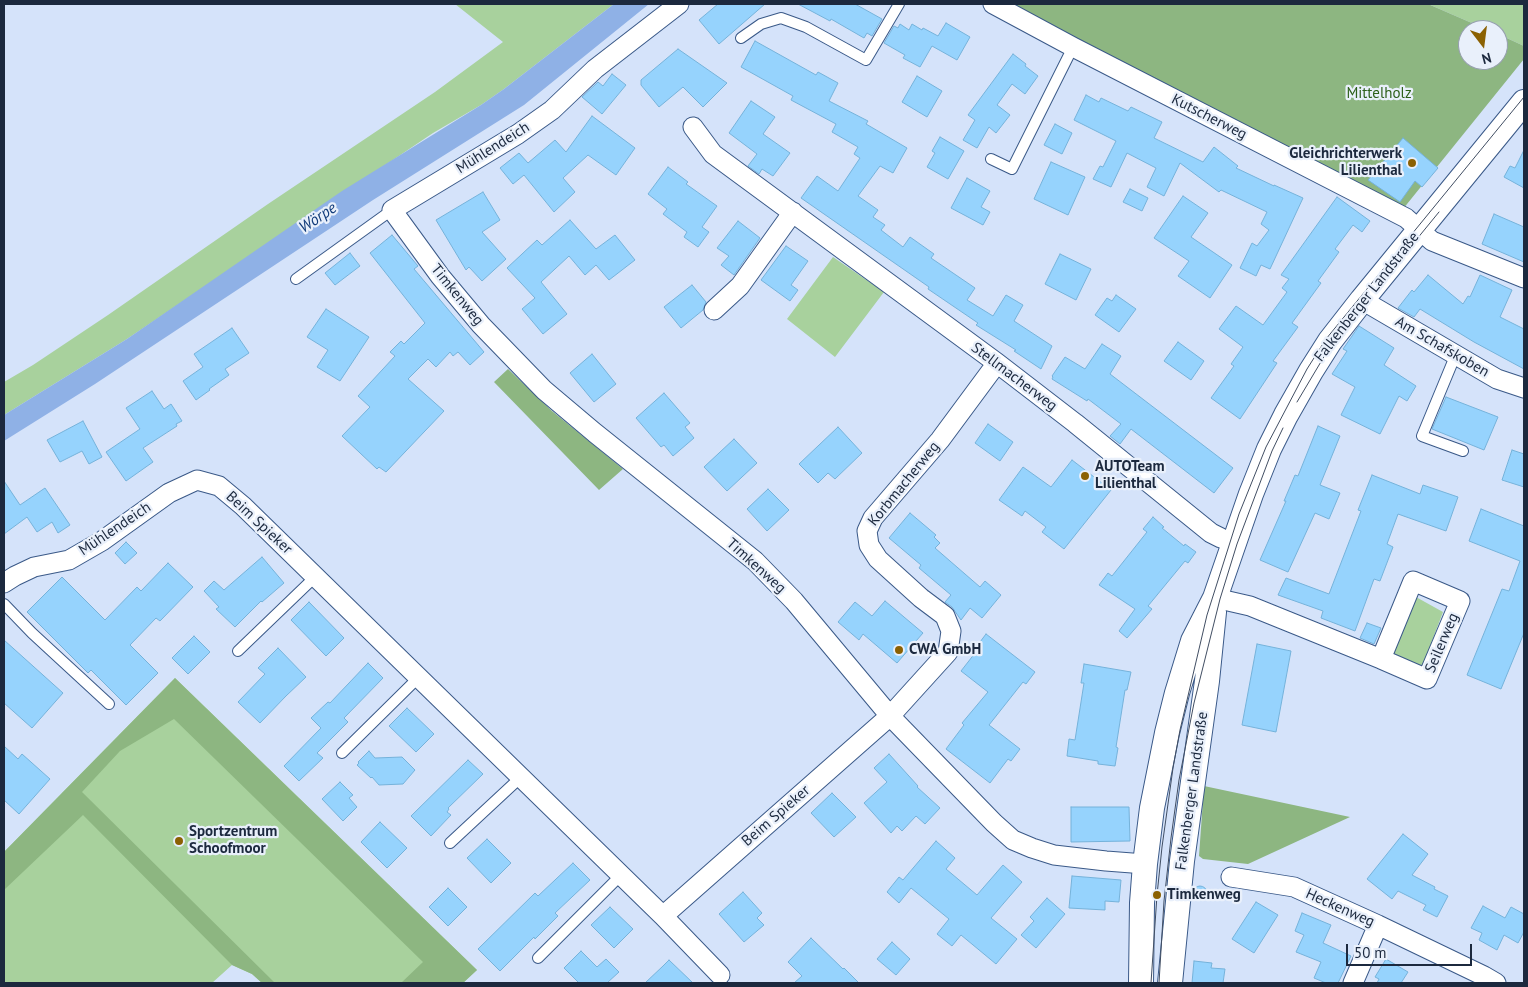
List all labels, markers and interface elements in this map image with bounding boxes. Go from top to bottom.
north arrow [1458,20,1508,70]
text: N [1480,49,1493,68]
park label: Mittelholz [1346,85,1412,103]
street label: Kutscherweg [1168,90,1250,144]
street label: Mühlendeich [453,118,533,178]
place label: Gleichrichterwerk Lilienthal [1289,145,1402,180]
marker: Gleichrichterwerk Lilienthal [1406,157,1418,169]
water label: Wörpe [296,199,340,237]
street label: Falkenberger Landstraße [1311,229,1423,365]
street label: Timkenweg [427,261,487,329]
street label: Am Schafskoben [1392,313,1492,381]
street label: Stellmacherweg [967,339,1061,415]
street label: Korbmacherweg [864,438,944,530]
place label: AUTOTeam Lilienthal [1095,458,1165,493]
marker: AUTOTeam Lilienthal [1079,470,1091,482]
street label: Beim Spieker [222,488,296,558]
street label: Mühlendeich [76,498,154,560]
street label: Timkenweg [723,535,789,597]
street label: Seilerweg [1421,610,1463,676]
place label: CWA GmbH [909,641,981,659]
marker: CWA GmbH [893,644,905,656]
street label: Falkenberger Landstraße [1172,711,1212,871]
street label: Beim Spieker [738,782,814,850]
place label: Sportzentrum Schoofmoor [189,823,277,858]
marker: Sportzentrum Schoofmoor [173,835,185,847]
street label: Heckenweg [1303,885,1377,931]
place label: Timkenweg [1167,886,1241,904]
marker: Timkenweg [1151,889,1163,901]
scale bar [1348,934,1474,966]
text: 50 m [1354,943,1387,962]

